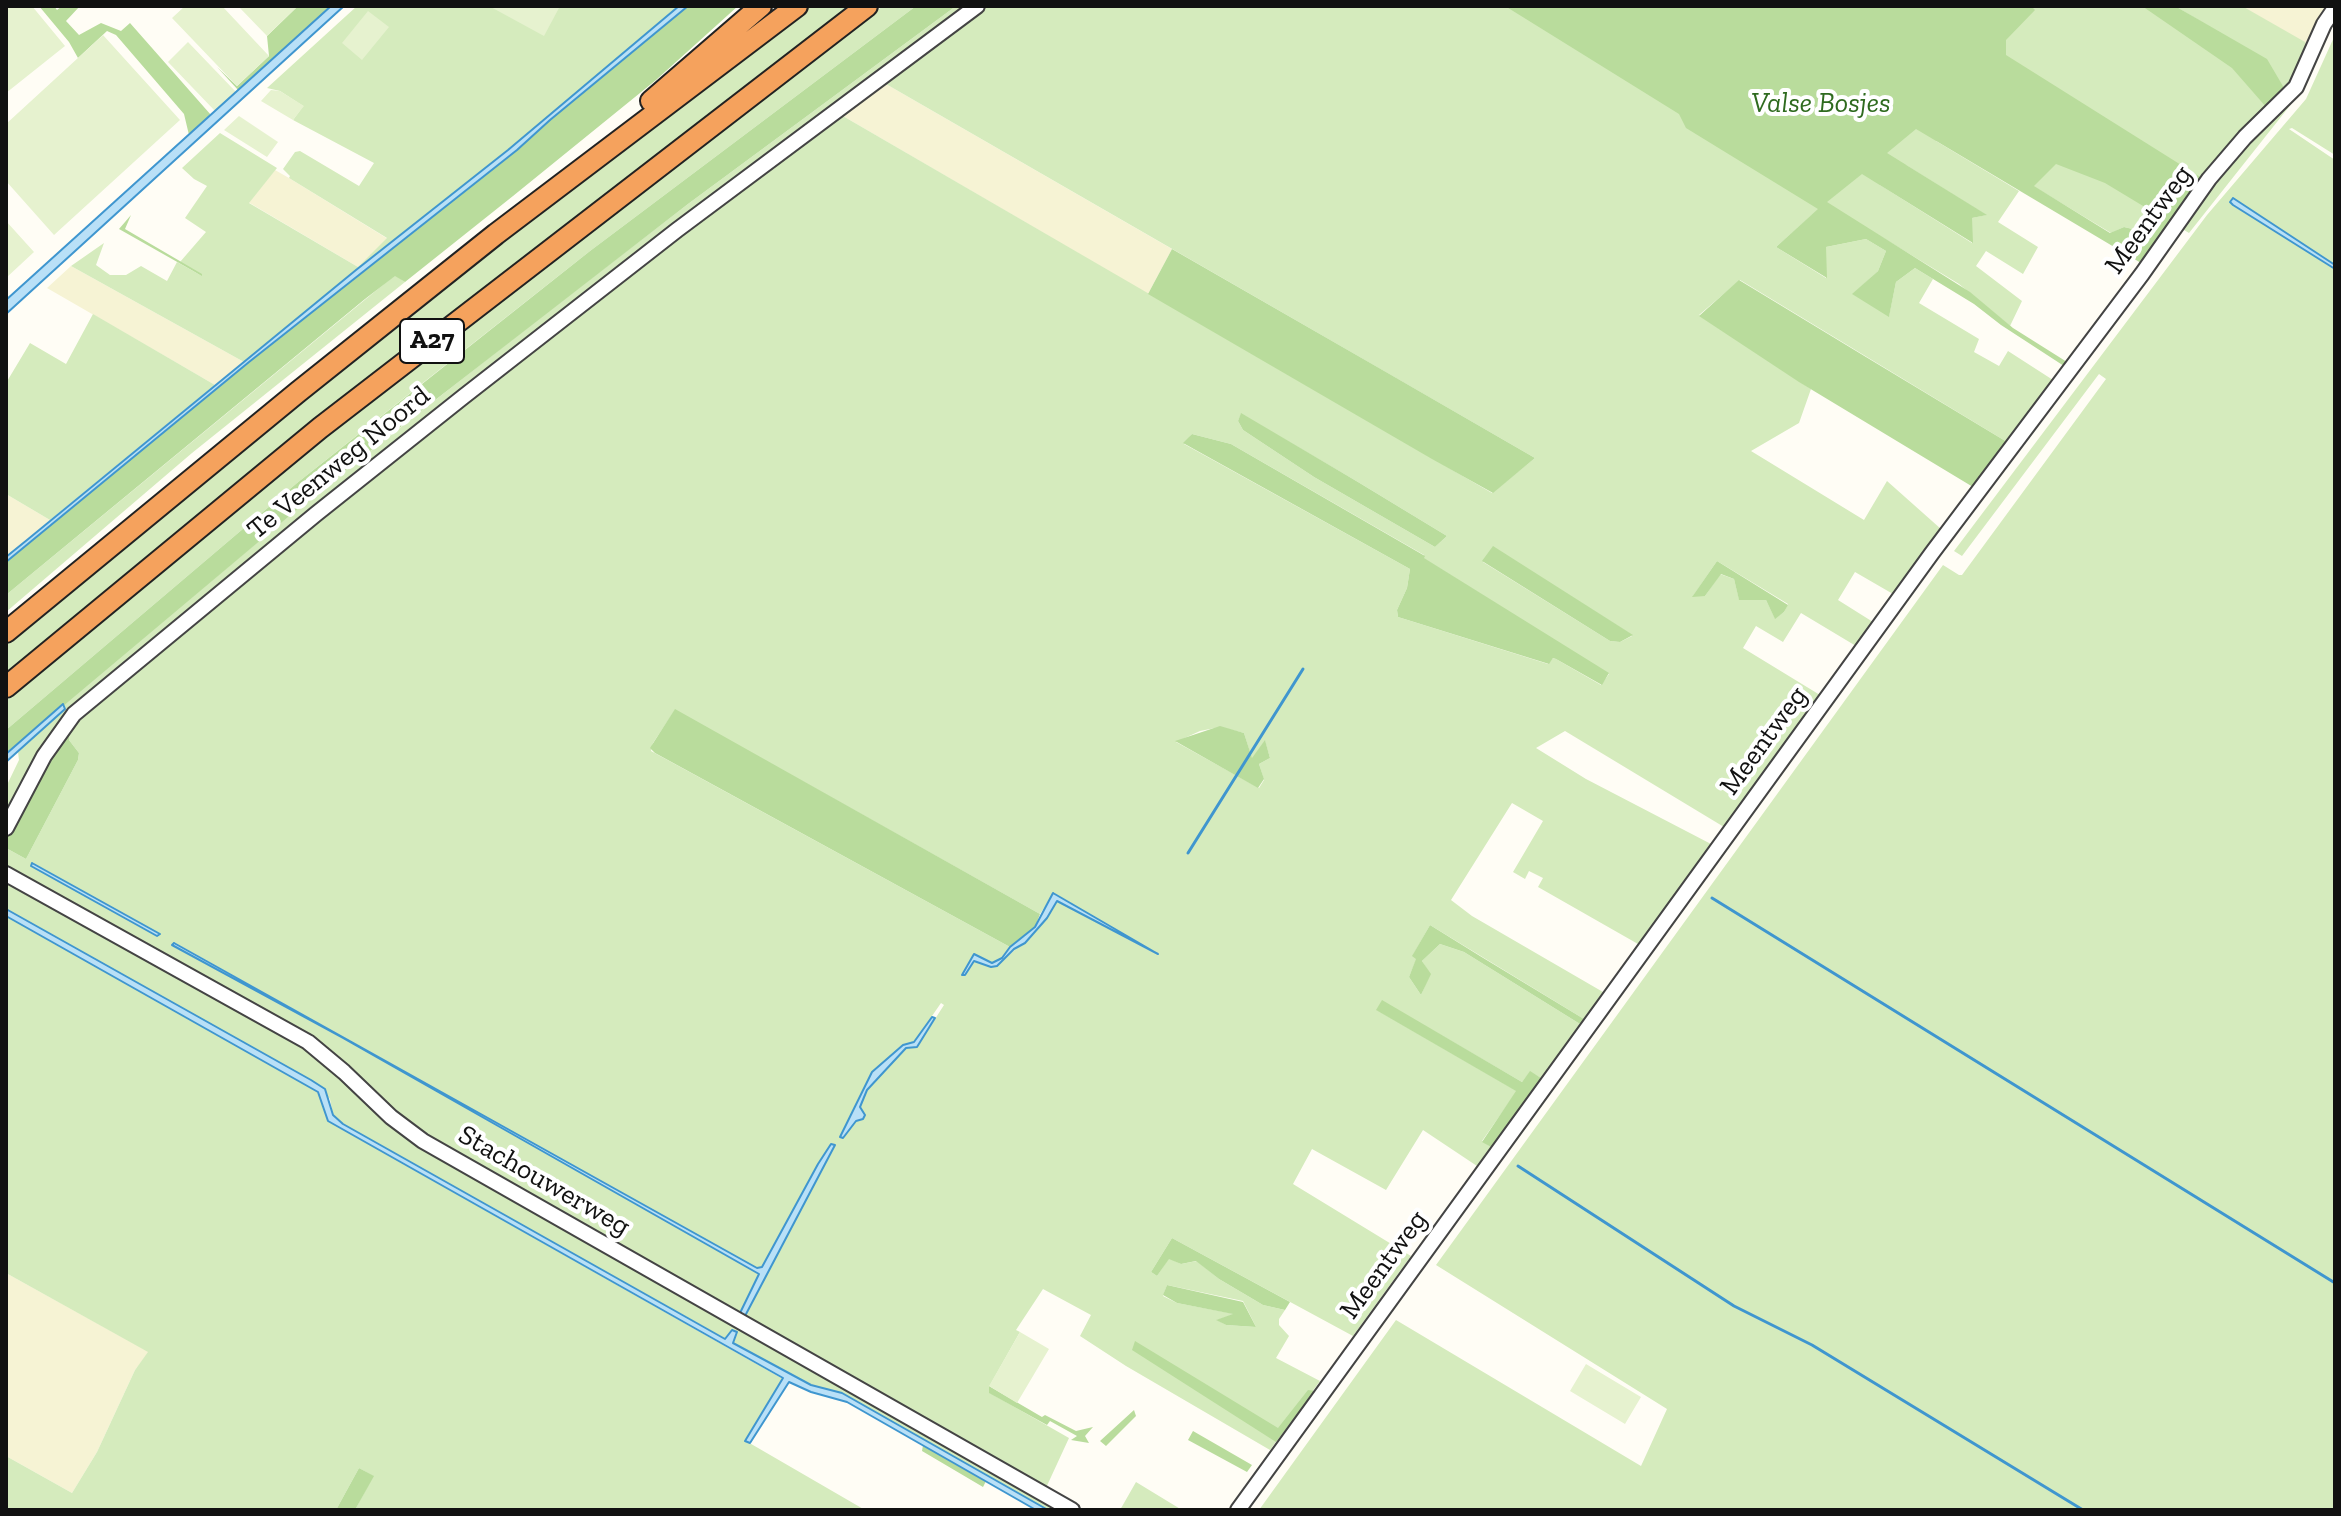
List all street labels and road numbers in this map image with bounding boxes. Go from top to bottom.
street label: Meentweg [2098,159,2200,281]
road number: A27 [400,319,464,363]
street label: Te Veenweg Noord [241,379,437,547]
street label: Meentweg [1713,680,1815,802]
street label: Stachouwerweg [452,1118,636,1244]
street label: Meentweg [1333,1204,1435,1326]

